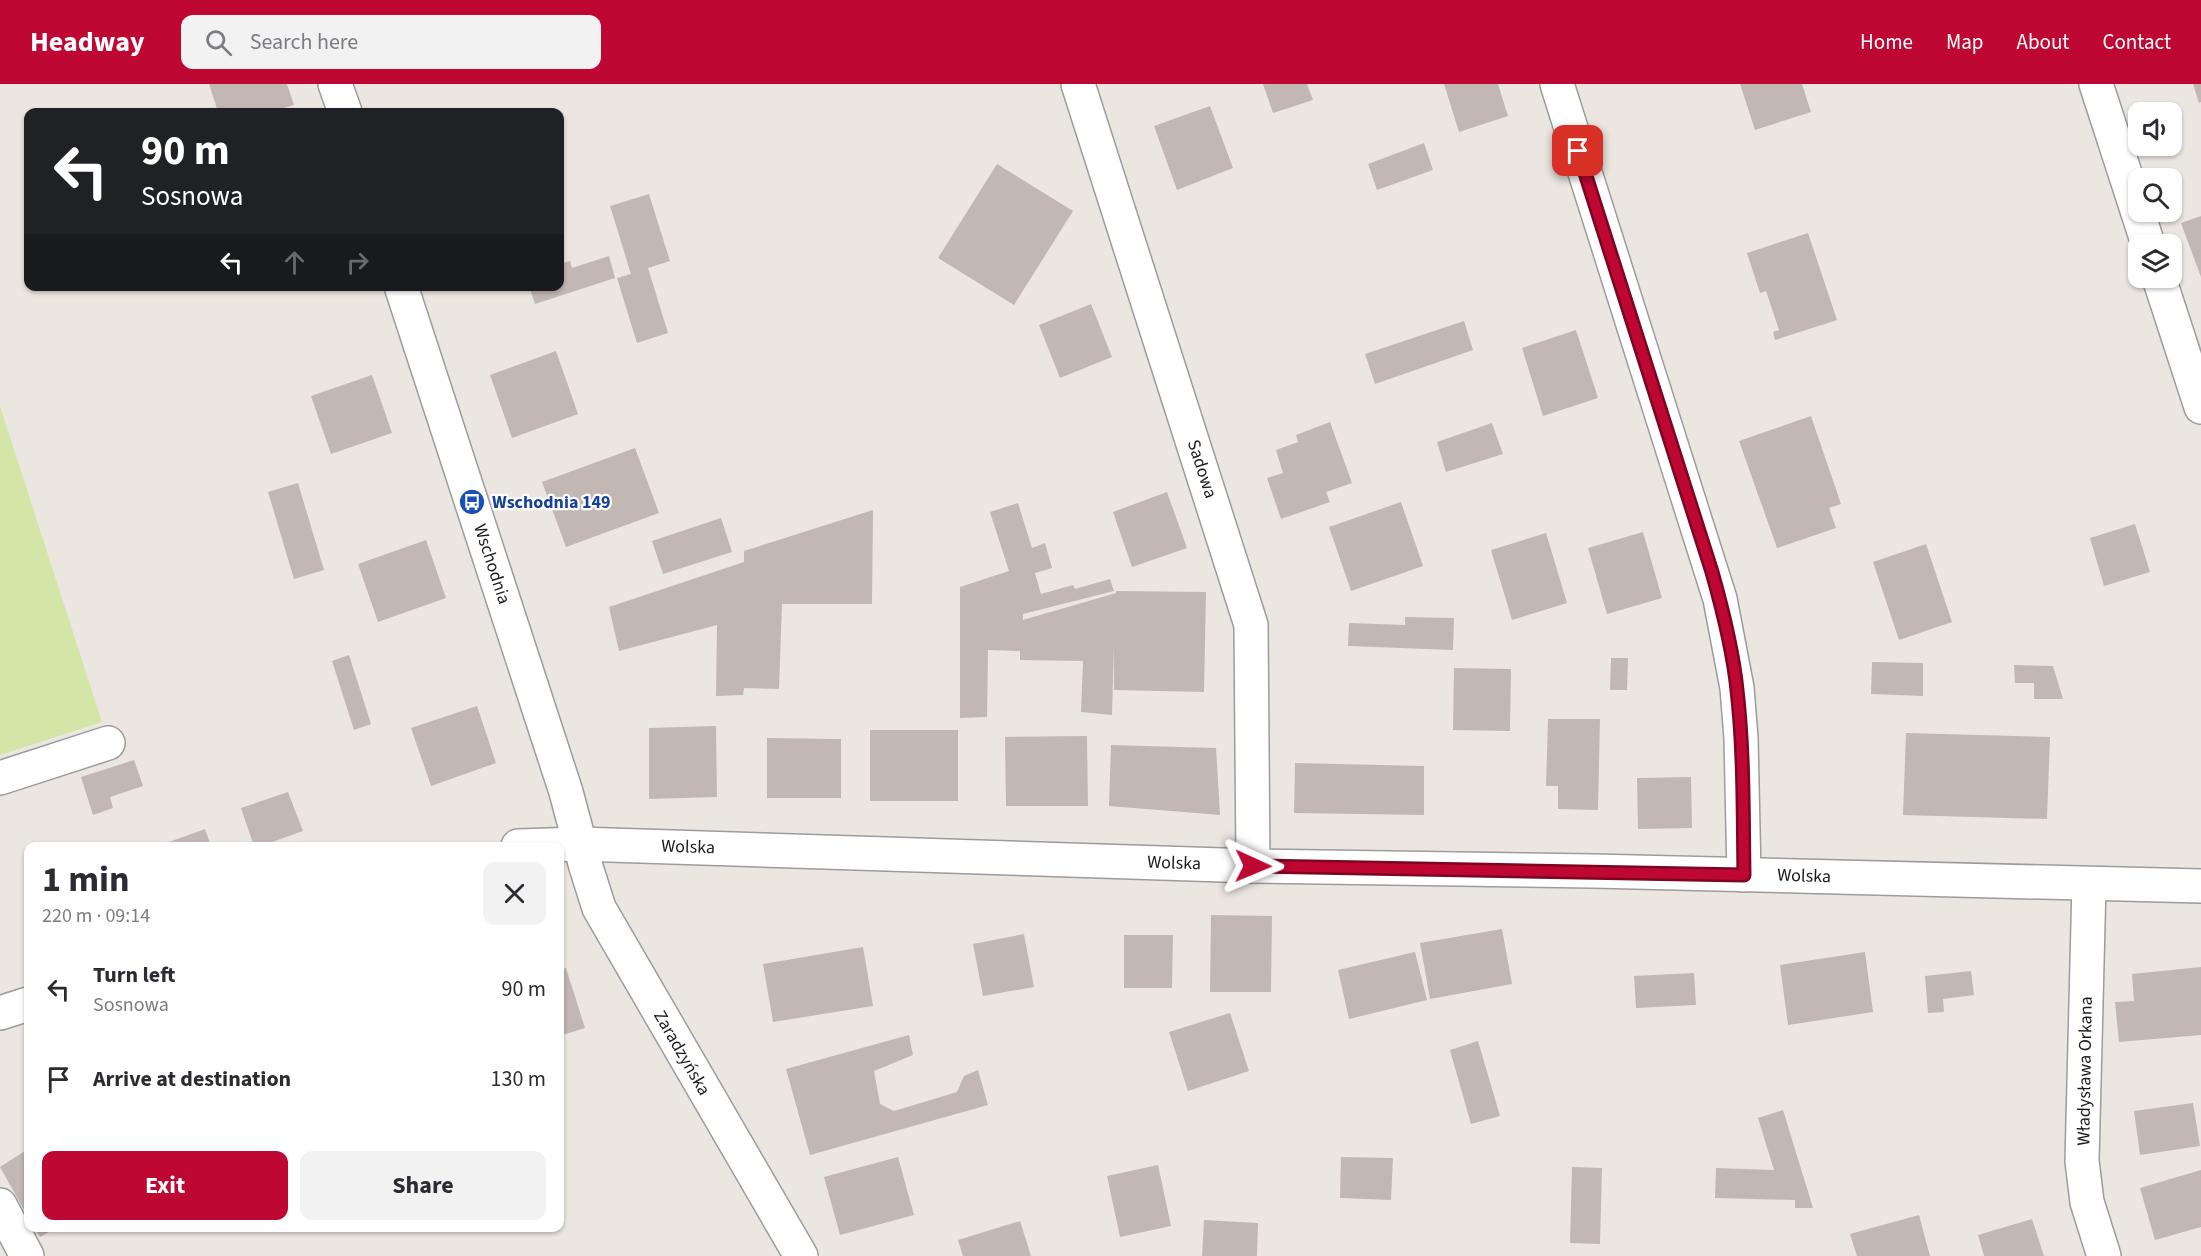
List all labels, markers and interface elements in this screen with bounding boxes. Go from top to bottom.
search box [181,15,601,69]
text: Headway [30,22,145,62]
icon: search [202,26,235,59]
text: Search here [250,26,358,58]
text: Home [1860,27,1913,57]
text: Map [1946,27,1984,57]
text: About [2017,27,2069,57]
text: Contact [2102,27,2171,57]
map controls [2128,102,2182,288]
button: sound [2128,102,2182,156]
text: 90 m [141,121,230,181]
pin [1552,125,1603,176]
icon: left [42,132,120,210]
icon: arrive [1561,134,1594,167]
button: search [2128,168,2182,222]
text: Sosnowa [141,177,243,216]
button: layers [2128,234,2182,288]
icon: left [215,246,248,279]
icon: ahead [278,246,311,279]
icon: right [341,246,374,279]
street label: Sadowa [1181,437,1223,501]
bus stop icon: Wschodnia 149 [457,487,487,517]
place label: Wschodnia 149 [492,490,610,515]
street label: Wschodnia [467,521,517,607]
street label: Wolska [661,834,715,860]
position arrow [1221,834,1285,898]
street label: Wolska [1147,850,1201,876]
text: 1 min [42,854,130,905]
button: close [483,862,546,925]
street label: Wolska [1777,863,1831,889]
text: 220 m · 09:14 [42,902,150,930]
text: Turn left [93,959,175,991]
icon: left [42,973,75,1006]
text: 90 m [501,973,546,1005]
text: Sosnowa [93,991,169,1019]
street label: Władysława Orkana [2071,996,2099,1146]
street label: Zaradzyńska [648,1006,716,1100]
icon: arrive [42,1063,75,1096]
text: Arrive at destination [93,1063,291,1095]
text: 130 m [491,1063,546,1095]
button: Exit [42,1151,288,1220]
button: Share [300,1151,546,1220]

